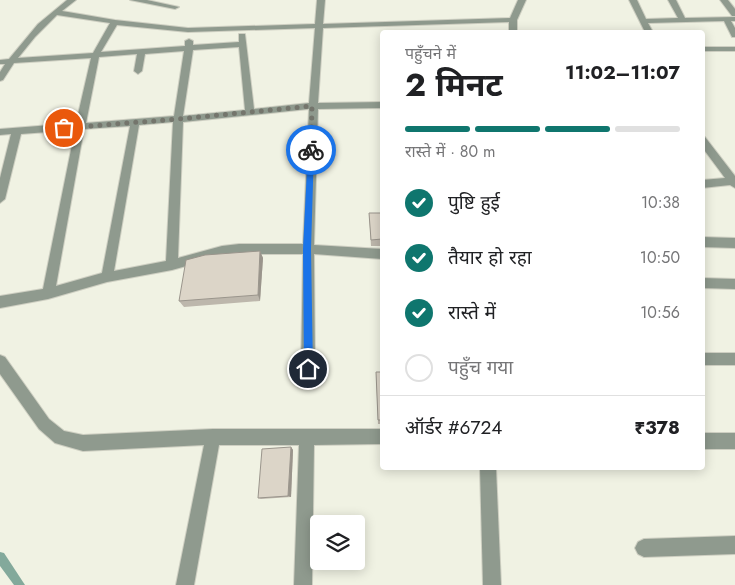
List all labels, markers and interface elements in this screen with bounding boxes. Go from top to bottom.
text: पहुँचने में [405,42,456,65]
text: 11:02–11:07 [565,59,680,86]
text: 2 मिनट [405,62,503,108]
pin [43,107,85,149]
icon: bag [50,114,78,142]
courier [286,125,336,175]
icon: bike [297,136,325,164]
text: रास्ते में · 80 m [405,140,495,163]
icon: check [405,189,433,217]
text: पुष्टि हुई [448,189,500,216]
text: 10:38 [641,191,680,214]
icon: check [405,244,433,272]
text: तैयार हो रहा [448,244,532,271]
text: 10:50 [640,246,680,269]
icon: check [405,299,433,327]
text: रास्ते में [448,299,496,326]
text: 10:56 [640,301,680,324]
pin [287,348,329,390]
text: पहुँच गया [448,354,513,381]
icon: home [294,355,322,383]
text: ऑर्डर #6724 [405,414,502,441]
text: ₹378 [634,414,680,441]
map controls [310,515,365,570]
button: layers [310,515,365,570]

